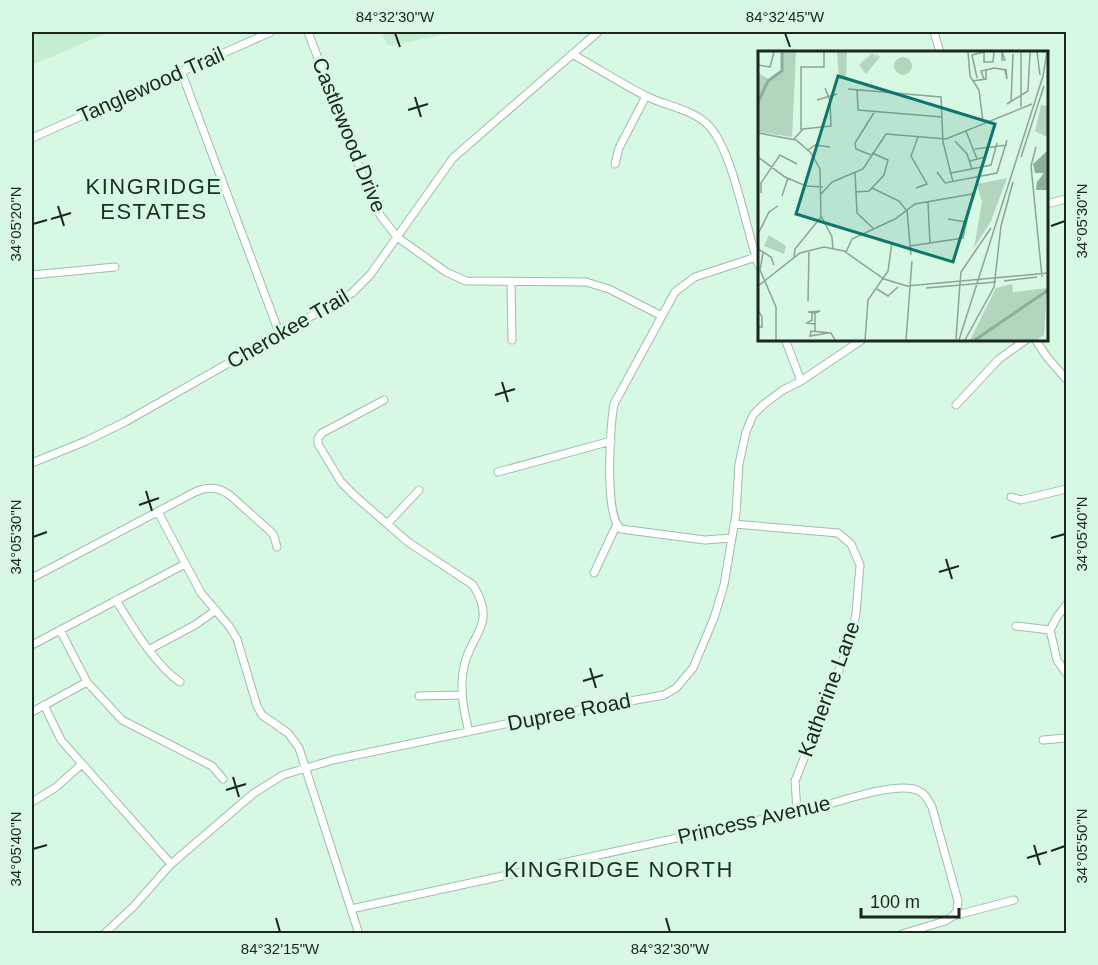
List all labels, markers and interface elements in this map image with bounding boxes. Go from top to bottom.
text: 84°32'30"W [356,8,435,25]
text: 84°32'45"W [746,8,825,25]
street label: Tanglewood Trail [74,42,227,127]
inset map [758,51,1047,340]
street label: Castlewood Drive [308,54,391,215]
district label: KINGRIDGE ESTATES [86,174,222,224]
text: 34°05'30"N [1073,183,1090,259]
text: 34°05'20"N [7,186,24,262]
street label: Cherokee Trail [223,284,353,373]
text: 34°05'40"N [1073,496,1090,572]
text: 34°05'30"N [7,499,24,575]
street label: Katherine Lane [793,618,864,760]
street label: Dupree Road [505,688,632,735]
street label: Princess Avenue [675,791,832,848]
text: 34°05'50"N [1073,808,1090,884]
text: 34°05'40"N [7,811,24,887]
district label: KINGRIDGE NORTH [504,857,734,882]
scale bar [861,881,958,919]
text: 100 m [870,892,920,912]
text: 84°32'15"W [241,940,320,957]
text: 84°32'30"W [631,940,710,957]

